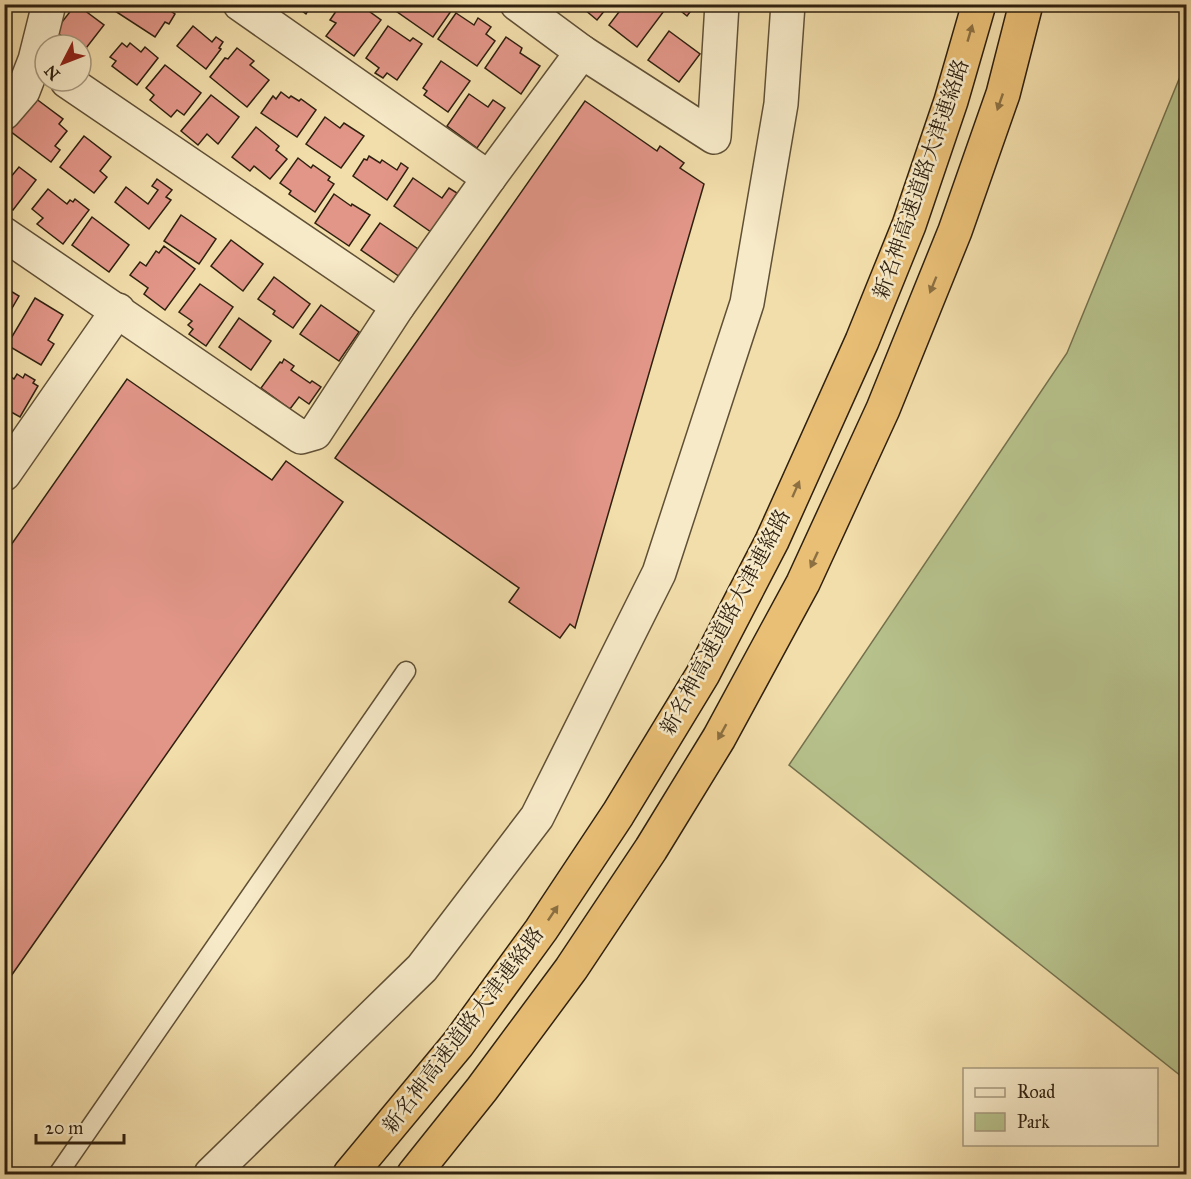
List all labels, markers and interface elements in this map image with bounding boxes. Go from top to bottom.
one-way arrow [966,24,976,42]
north arrow [33,33,93,93]
street label: 新名神高速道路大津連絡路 [868,56,974,302]
text: N [40,61,64,84]
one-way arrow [995,93,1004,111]
one-way arrow [928,276,937,294]
one-way arrow [791,480,801,498]
street label: 新名神高速道路大津連絡路 [654,505,796,739]
one-way arrow [809,551,818,568]
one-way arrow [717,724,727,741]
one-way arrow [547,904,558,921]
street label: 新名神高速道路大津連絡路 [377,922,549,1138]
legend [963,1068,1158,1146]
text: Road [1017,1081,1055,1103]
scale bar [36,1107,124,1145]
text: Park [1017,1111,1050,1133]
text: 20 m [45,1117,83,1139]

